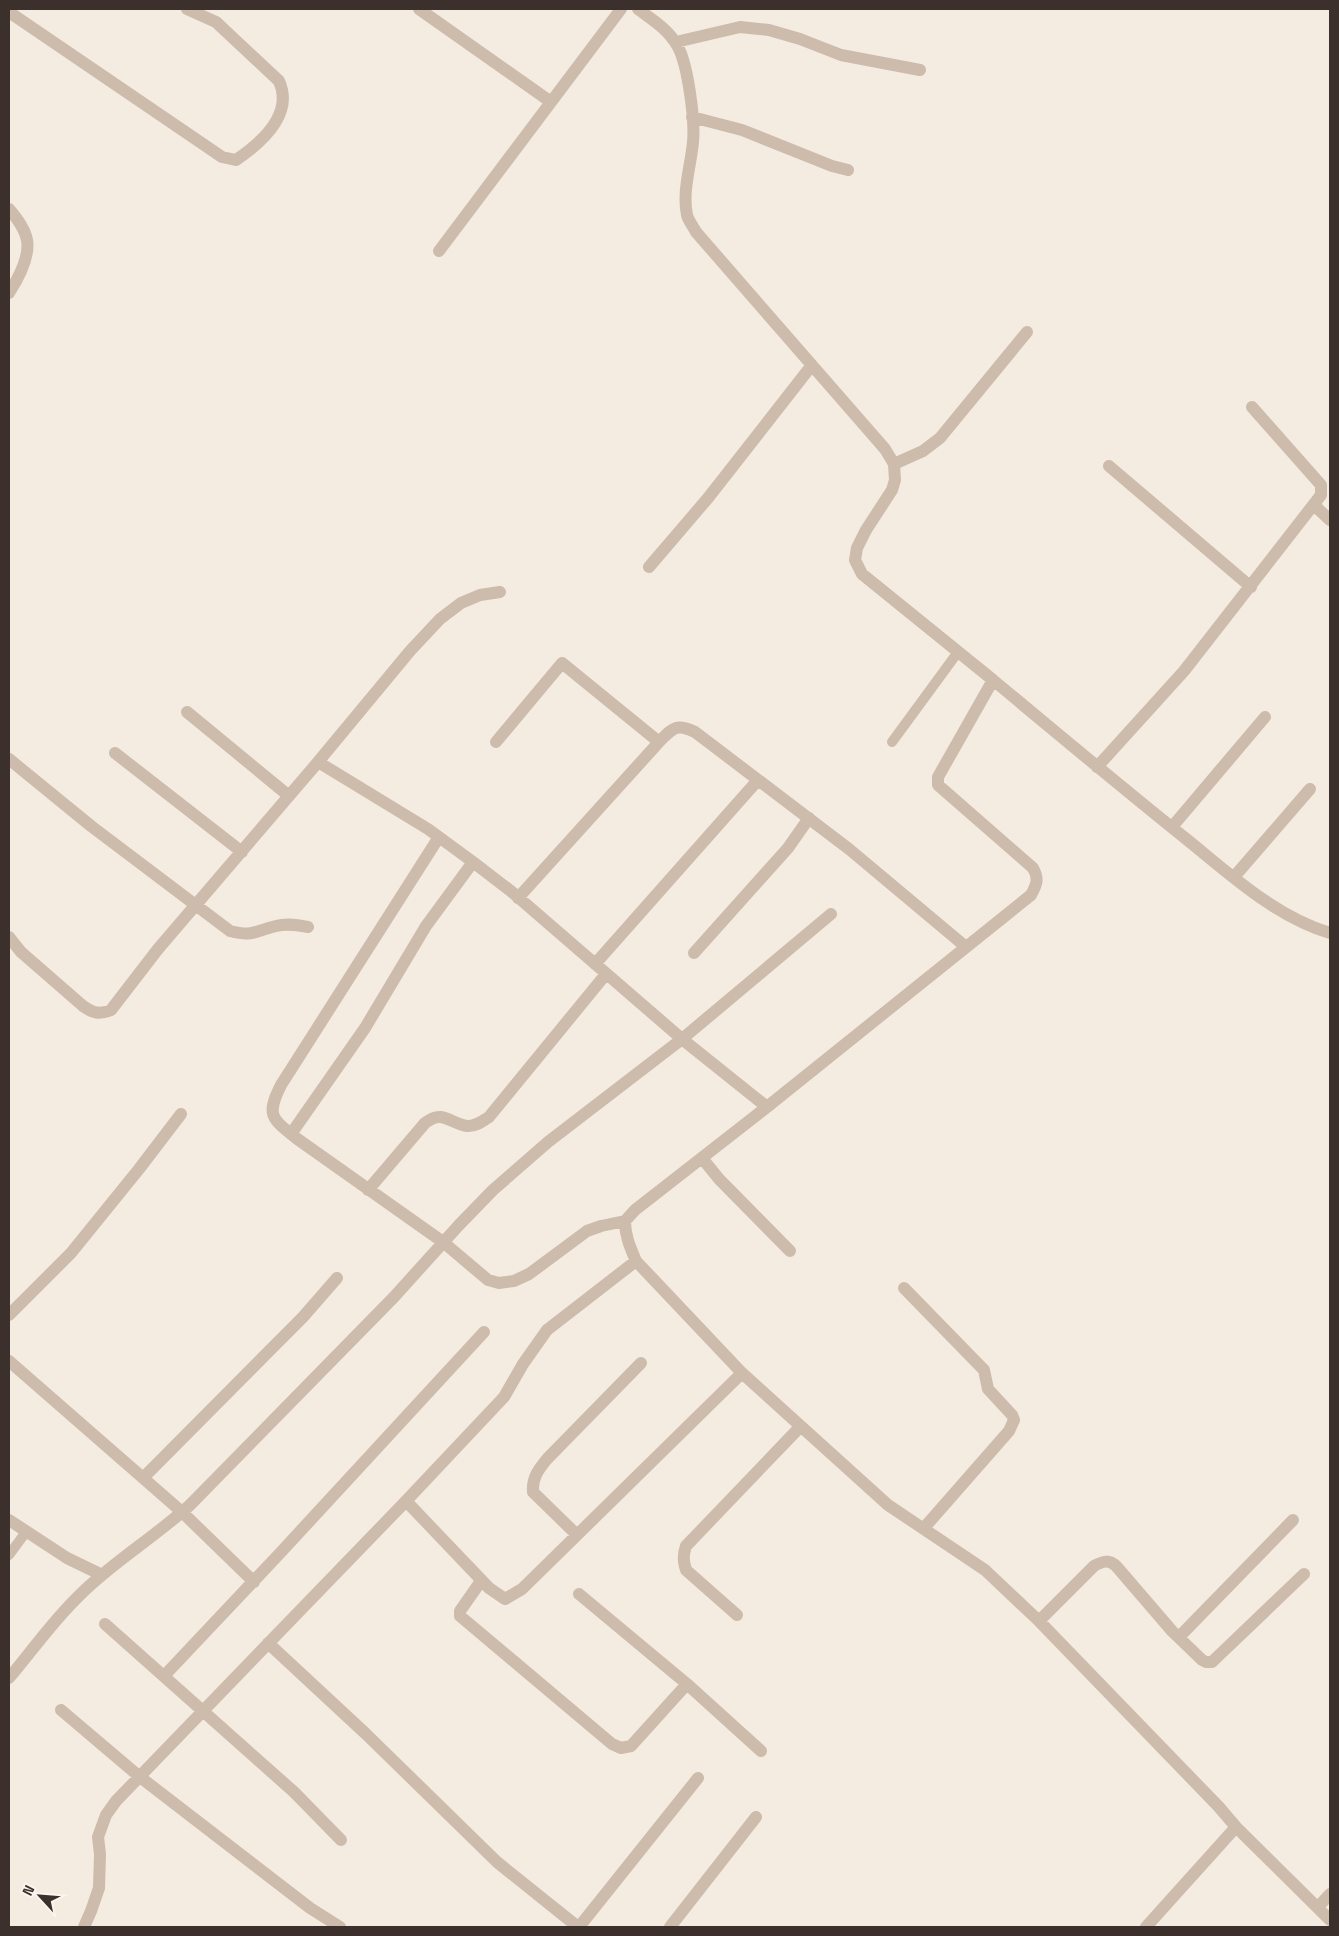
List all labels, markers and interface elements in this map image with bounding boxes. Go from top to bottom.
north arrow [15,1871,65,1921]
text: N [18,1882,38,1898]

